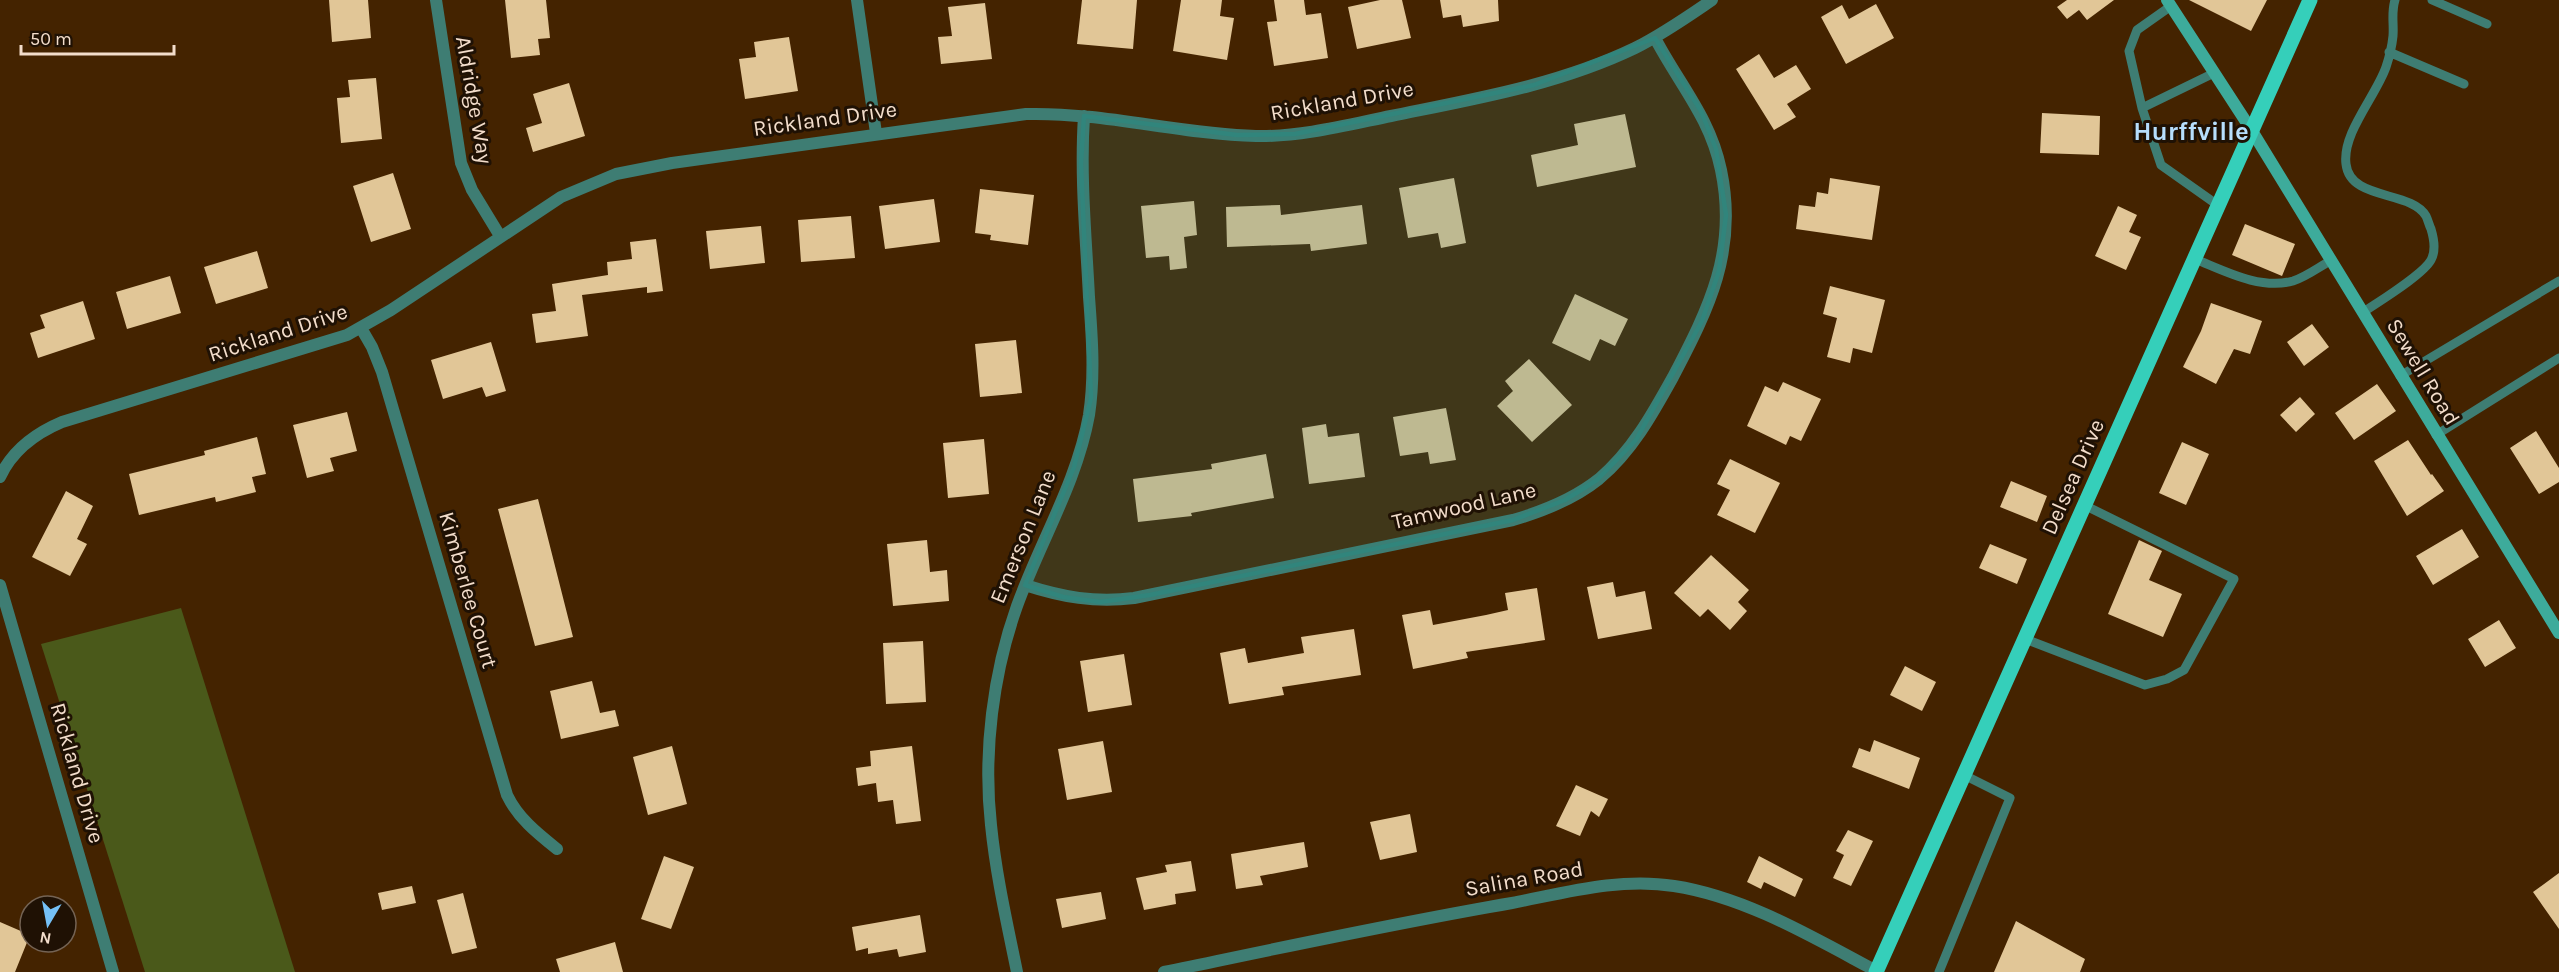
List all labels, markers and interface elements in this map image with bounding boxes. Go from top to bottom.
scale bar [21,18,174,56]
text: 50 m [30,28,72,50]
street label: Aldridge Way [450,34,498,166]
street label: Rickland Drive [1268,76,1416,126]
street label: Rickland Drive [751,96,899,142]
district label: Hurffville [2133,116,2249,147]
street label: Rickland Drive [205,298,351,368]
street label: Sewell Road [2381,314,2465,430]
street label: Delsea Drive [2036,415,2110,539]
street label: Emerson Lane [984,467,1062,607]
street label: Tamwood Lane [1389,477,1539,535]
street label: Kimberlee Court [433,509,503,671]
street label: Rickland Drive [45,700,109,846]
street label: Salina Road [1463,856,1585,902]
north arrow [18,894,78,954]
text: N [38,928,53,949]

